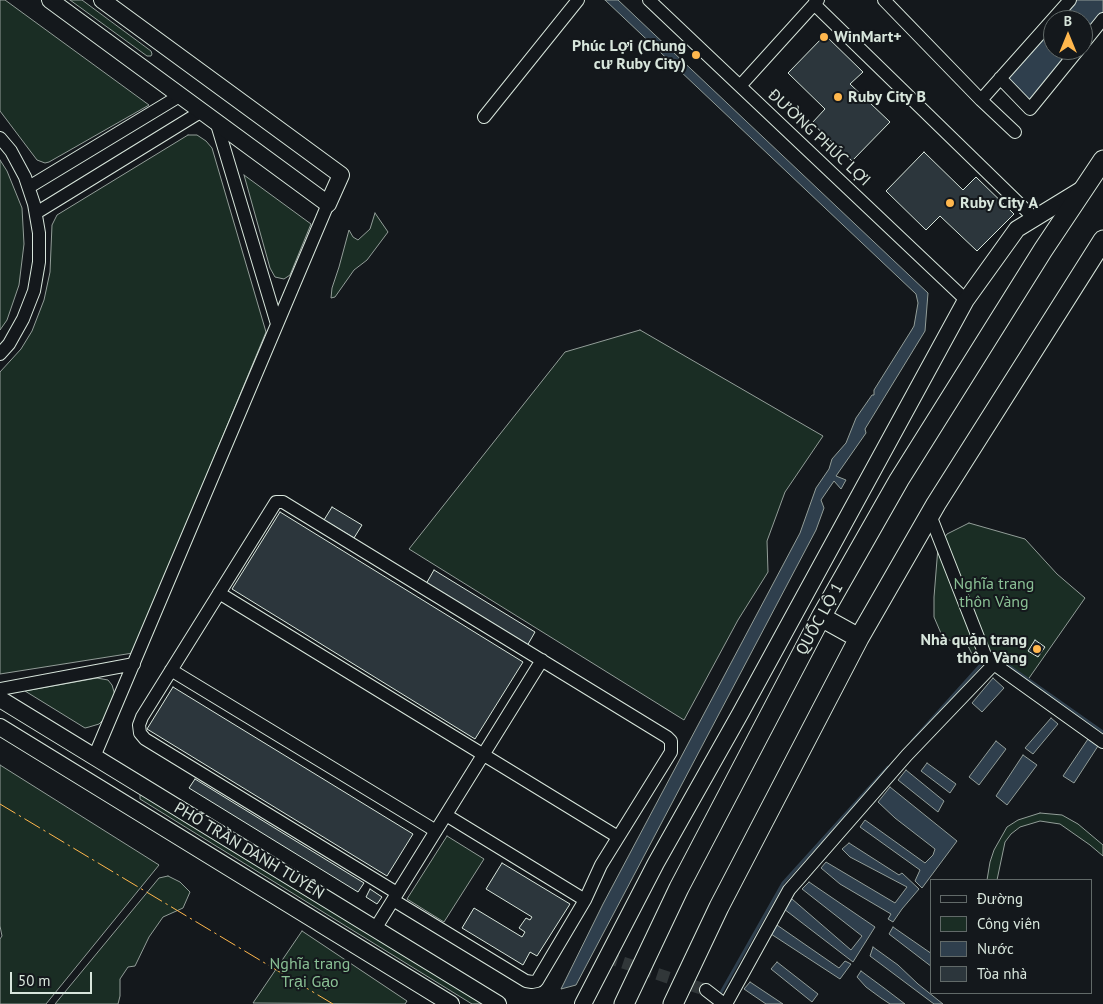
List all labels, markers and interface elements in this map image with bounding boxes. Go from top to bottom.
north arrow [1043,10,1093,60]
text: B [1064,12,1072,30]
place label: WinMart+ [834,27,902,47]
marker: WinMart+ [818,31,830,43]
place label: Phúc Lợi (Chung cư Ruby City) [572,36,686,74]
marker: Phúc Lợi (Chung cư Ruby City) [690,49,702,61]
street label: ĐƯỜNG PHÚC LỢI [764,86,874,190]
place label: Ruby City B [848,87,926,107]
marker: Ruby City B [832,91,844,103]
place label: Ruby City A [960,193,1038,213]
marker: Ruby City A [944,197,956,209]
park label: Nghĩa trang thôn Vàng [954,574,1034,612]
street label: QUỐC LỘ 1 [792,580,848,658]
place label: Nhà quản trang thôn Vàng [921,630,1027,668]
marker: Nhà quản trang thôn Vàng [1031,643,1043,655]
street label: PHỐ TRẦN DANH TUYÊN [170,799,328,903]
legend [930,879,1093,994]
text: Đường [977,889,1023,908]
text: Công viên [977,914,1040,933]
text: Nước [977,939,1014,958]
park label: Nghĩa trang Trại Gạo [270,954,350,992]
scale bar [12,962,95,994]
text: Tòa nhà [977,964,1027,983]
text: 50 m [18,971,51,990]

